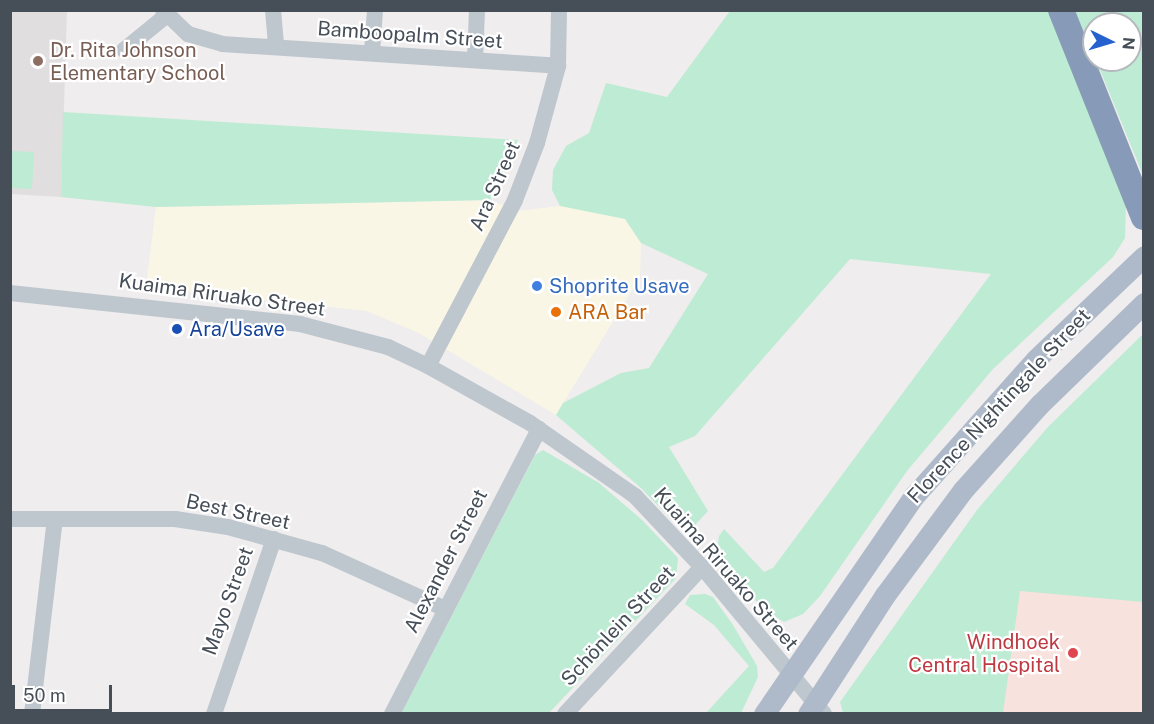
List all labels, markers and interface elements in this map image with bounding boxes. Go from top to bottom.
north arrow [1082,12,1142,72]
street label: Bamboopalm Street [317,17,503,53]
text: N [1118,36,1138,50]
place label: Dr. Rita Johnson Elementary School [50,38,226,85]
marker: Dr. Rita Johnson Elementary School [31,54,45,68]
street label: Ara Street [465,137,525,235]
street label: Kuaima Riruako Street [117,269,327,321]
place label: Shoprite Usave [549,274,690,298]
marker: Shoprite Usave [530,279,544,293]
place label: ARA Bar [568,300,647,324]
street label: Florence Nightingale Street [902,304,1096,508]
marker: ARA Bar [549,305,563,319]
place label: Ara/Usave [189,317,285,341]
marker: Ara/Usave [170,322,184,336]
street label: Kuaima Riruako Street [649,483,803,655]
street label: Alexander Street [399,485,493,637]
street label: Best Street [184,489,292,535]
street label: Mayo Street [197,544,259,658]
street label: Schönlein Street [556,561,680,691]
place label: Windhoek Central Hospital [908,630,1060,677]
marker: Windhoek Central Hospital [1064,644,1082,662]
scale bar [15,673,116,711]
text: 50 m [23,685,66,706]

